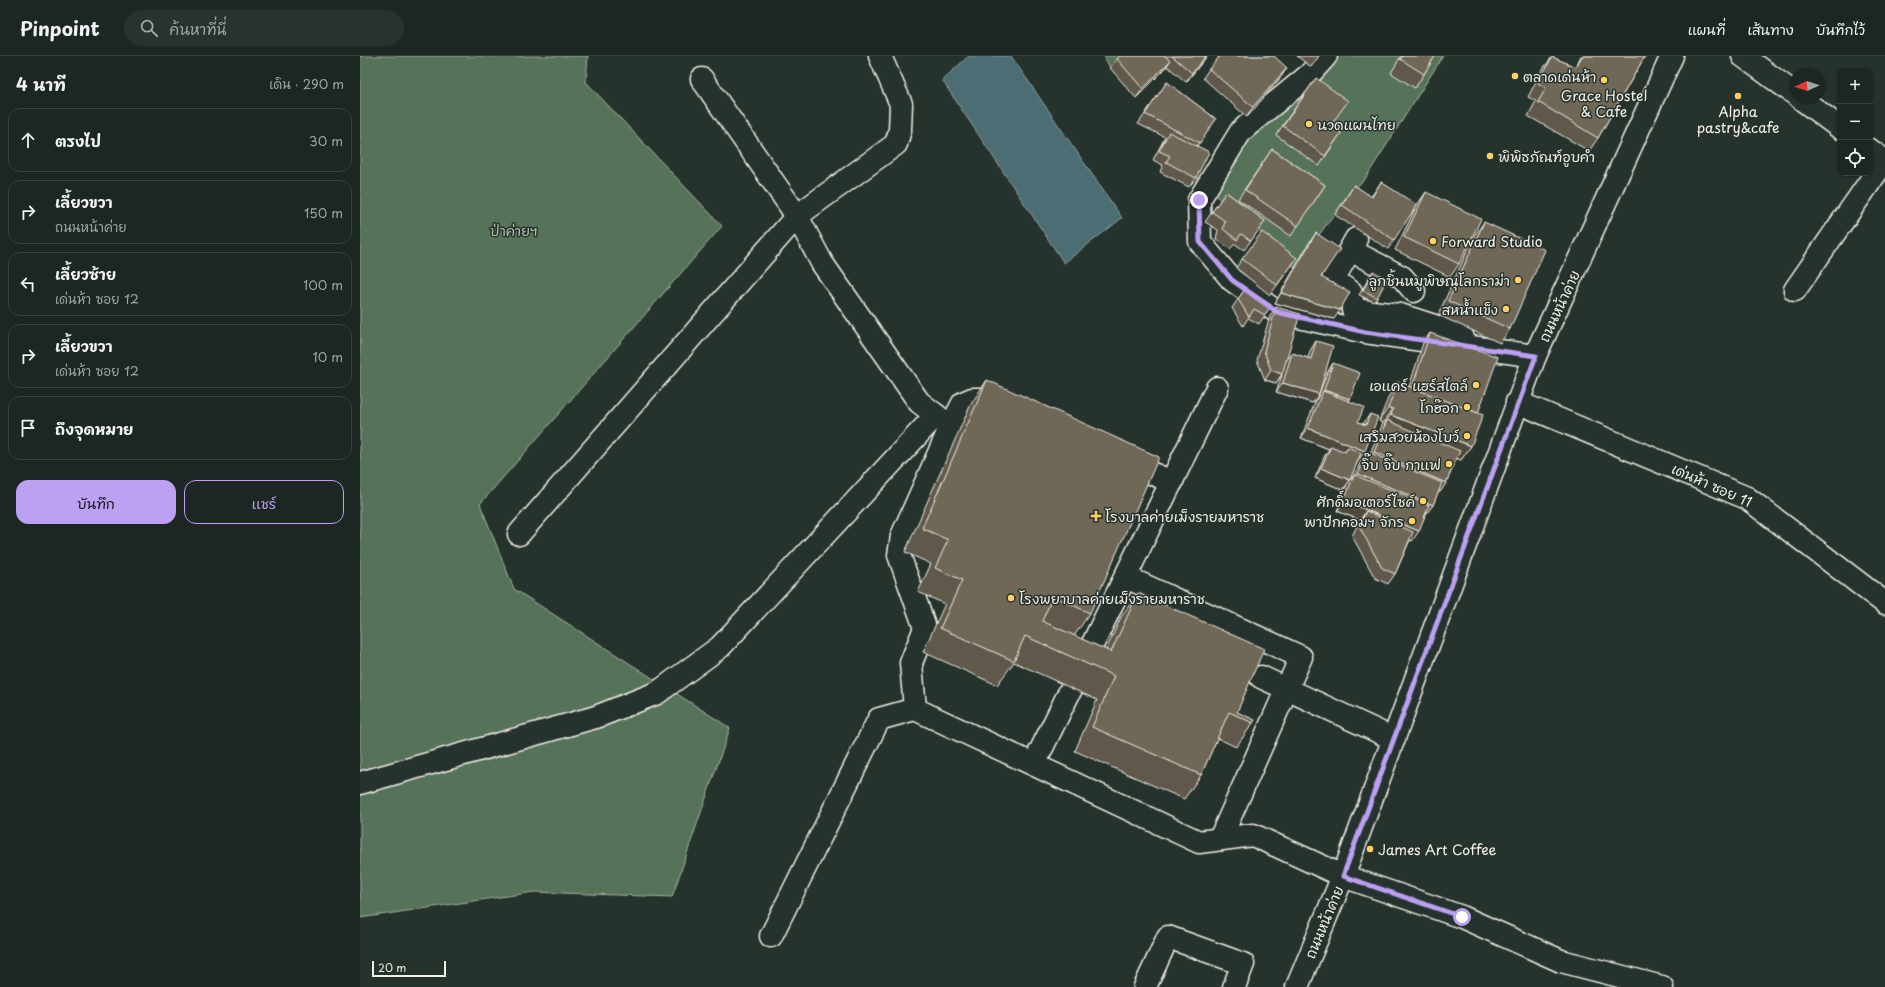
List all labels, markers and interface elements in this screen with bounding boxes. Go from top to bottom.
search box [124,10,404,46]
text: Pinpoint [20,14,100,42]
icon: search [138,17,160,39]
text: ค้นหาที่นี่ [170,17,227,40]
text: แผนที่ [1688,19,1725,40]
text: เส้นทาง [1747,19,1794,40]
text: บันทึกไว้ [1816,19,1865,40]
place label: ตลาดเด่นห้า [1523,66,1596,87]
north arrow [1789,68,1825,104]
map controls [1837,68,1873,176]
button: + [1837,68,1873,104]
text: 4 นาที [16,71,66,97]
marker: ตลาดเด่นห้า [1510,71,1520,81]
text: เดิน · 290 m [269,74,344,93]
marker: Grace Hostel & Cafe [1599,75,1609,85]
place label: Grace Hostel & Cafe [1561,85,1647,122]
marker: Alpha pastry&cafe [1733,91,1743,101]
place label: Alpha pastry&cafe [1696,101,1780,138]
button: − [1837,104,1873,140]
place label: นวดแผนไทย [1317,114,1396,135]
marker: นวดแผนไทย [1304,119,1314,129]
icon: ahead [17,129,39,151]
text: ตรงไป [55,129,101,152]
text: 30 m [309,131,343,150]
button: locate [1837,140,1873,176]
place label: พิพิธภัณฑ์อูบคำ [1498,146,1595,167]
marker: พิพิธภัณฑ์อูบคำ [1485,151,1495,161]
text: เลี้ยวขวา [55,190,113,213]
route end [1190,191,1208,209]
icon: right [17,201,39,223]
text: 150 m [304,203,343,222]
text: ถนนหน้าค่าย [55,217,127,236]
park label: ป่าค่ายฯ [490,220,538,241]
place label: Forward Studio [1441,231,1543,252]
marker: Forward Studio [1428,236,1438,246]
text: เลี้ยวซ้าย [55,262,116,285]
street label: ถนนหน้าค่าย [1533,267,1585,345]
place label: ลูกชิ้นหมูพิษณุโลกราม่า [1369,269,1510,291]
icon: left [17,273,39,295]
text: 100 m [303,275,343,294]
marker: ลูกชิ้นหมูพิษณุโลกราม่า [1513,275,1523,285]
text: เด่นห้า ซอย 12 [55,289,139,308]
place label: สหน้ำแข็ง [1442,298,1498,320]
marker: สหน้ำแข็ง [1501,304,1511,314]
text: เลี้ยวขวา [55,334,113,357]
icon: right [17,345,39,367]
text: 10 m [313,347,343,366]
text: เด่นห้า ซอย 12 [55,361,139,380]
place label: เอแคร์ แฮร์สไตล์ [1369,375,1468,396]
marker: เอแคร์ แฮร์สไตล์ [1471,380,1481,390]
place label: โกฮ๊อก [1420,397,1459,418]
marker: โกฮ๊อก [1462,402,1472,412]
icon: arrive [17,417,39,439]
text: ถึงจุดหมาย [55,417,133,440]
place label: เสริมสวยน้องโบว์ [1359,426,1460,447]
marker: เสริมสวยน้องโบว์ [1462,431,1472,441]
place label: จิ๊บ จิ๊บ กาแฟ [1361,453,1441,475]
street label: เด่นห้า ซอย 11 [1668,458,1756,512]
marker: จิ๊บ จิ๊บ กาแฟ [1444,459,1454,469]
button: บันทึก [16,480,176,524]
button: แชร์ [184,480,344,524]
place label: ศักดิ์มอเตอร์ไซค์ [1317,490,1415,512]
marker: ศักดิ์มอเตอร์ไซค์ [1418,496,1428,506]
place label: โรงบาลค่ายเม็งรายมหาราช [1105,506,1264,527]
marker: โรงบาลค่ายเม็งรายมหาราช [1090,510,1102,522]
place label: พาปักคอมฯ จักร [1304,511,1404,532]
marker: พาปักคอมฯ จักร [1407,516,1417,526]
place label: โรงพยาบาลค่ายเม็งรายมหาราช [1019,588,1205,609]
marker: โรงพยาบาลค่ายเม็งรายมหาราช [1006,593,1016,603]
place label: James Art Coffee [1378,839,1496,860]
marker: James Art Coffee [1365,844,1375,854]
street label: ถนนหน้าค่าย [1299,882,1349,962]
route start [1453,908,1471,926]
scale bar [372,959,446,978]
text: 20 m [378,959,406,976]

